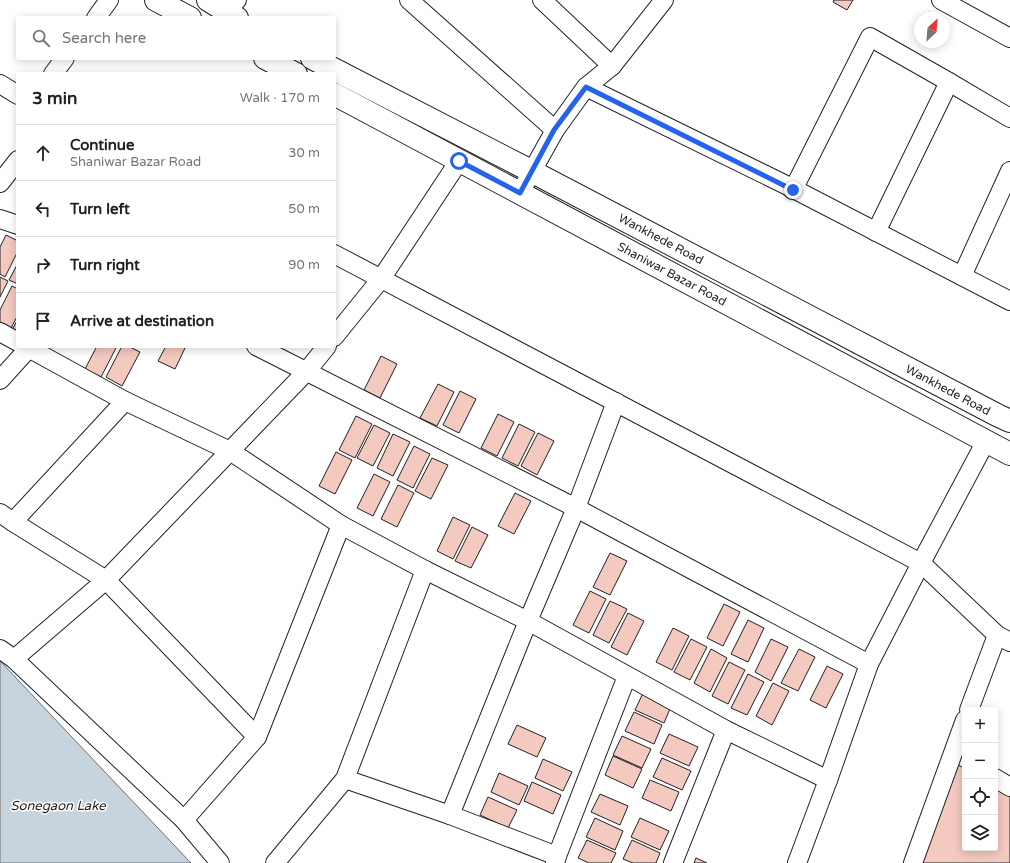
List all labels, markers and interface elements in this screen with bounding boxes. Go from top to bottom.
north arrow [914,12,950,48]
search box [16,16,336,60]
icon: search [30,27,52,49]
text: Search here [62,29,146,47]
text: 3 min [32,88,77,109]
text: Walk · 170 m [240,90,320,106]
text: Continue [70,136,134,154]
icon: ahead [32,142,54,164]
text: 30 m [288,145,320,161]
route start [450,152,468,170]
text: Shaniwar Bazar Road [70,154,201,170]
route end [784,181,802,199]
icon: left [32,198,54,220]
text: Turn left [70,200,130,218]
text: 50 m [288,201,320,217]
street label: Wankhede Road [616,211,706,267]
street label: Shaniwar Bazar Road [615,239,729,309]
icon: right [32,254,54,276]
text: Turn right [70,256,140,274]
text: 90 m [288,257,320,273]
icon: arrive [32,310,54,332]
text: Arrive at destination [70,312,214,330]
street label: Wankhede Road [903,362,993,418]
map controls [962,707,998,851]
button: + [962,707,998,743]
button: − [962,743,998,779]
button: locate [962,779,998,815]
water label: Sonegaon Lake [10,798,106,814]
button: layers [962,815,998,851]

